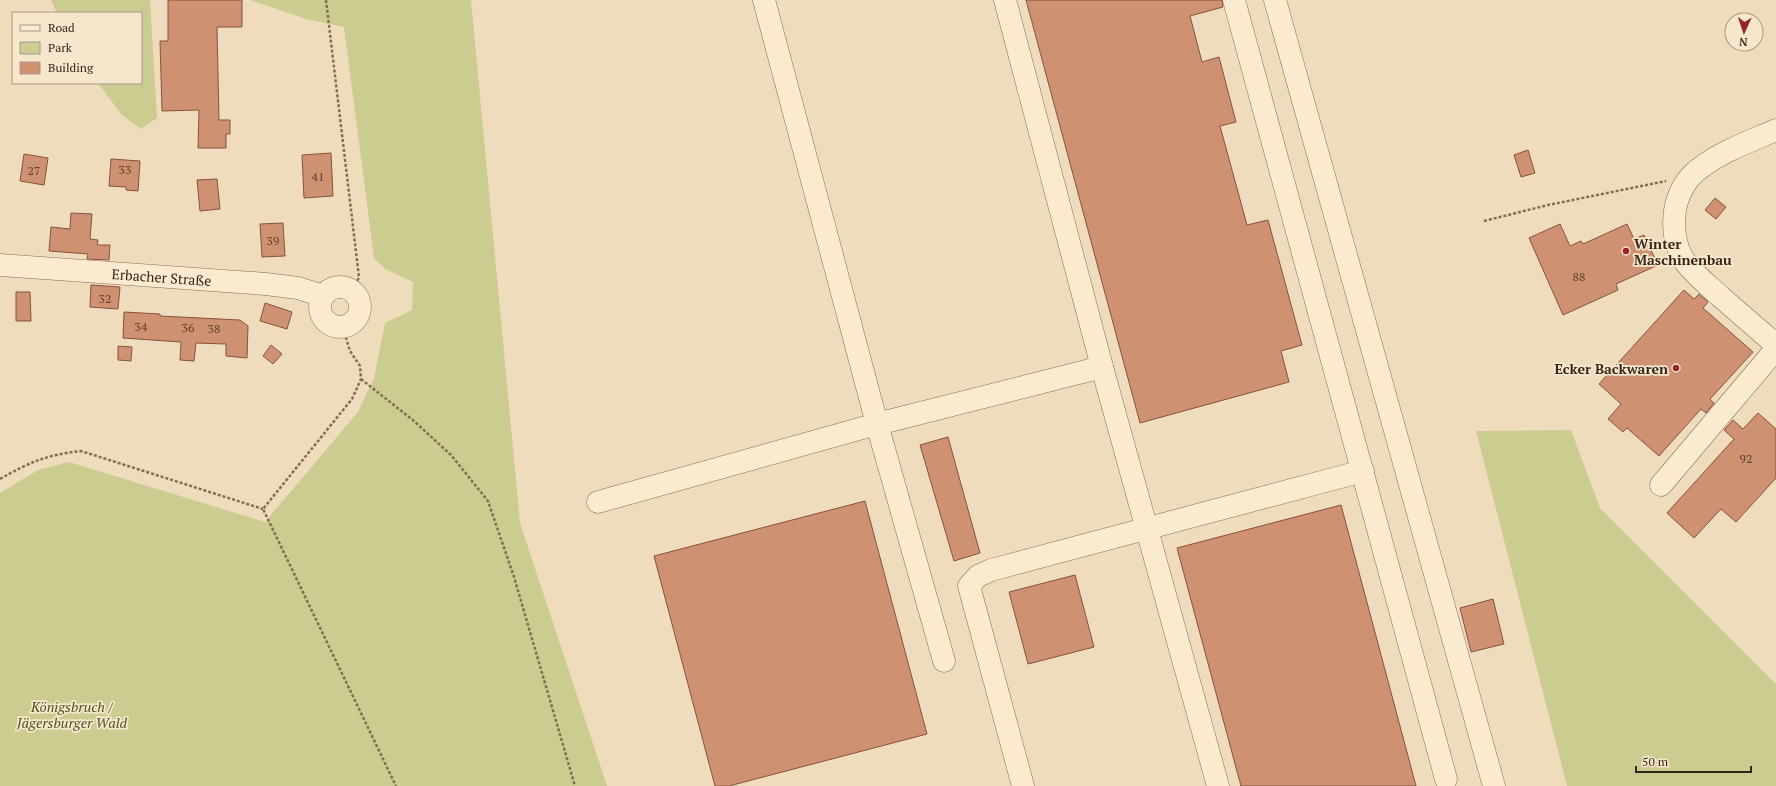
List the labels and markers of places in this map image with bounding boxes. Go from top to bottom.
place label: Winter Maschinenbau [1634,234,1732,269]
marker: Winter Maschinenbau [1621,246,1631,256]
place label: Ecker Backwaren [1554,359,1668,378]
marker: Ecker Backwaren [1671,363,1681,373]

